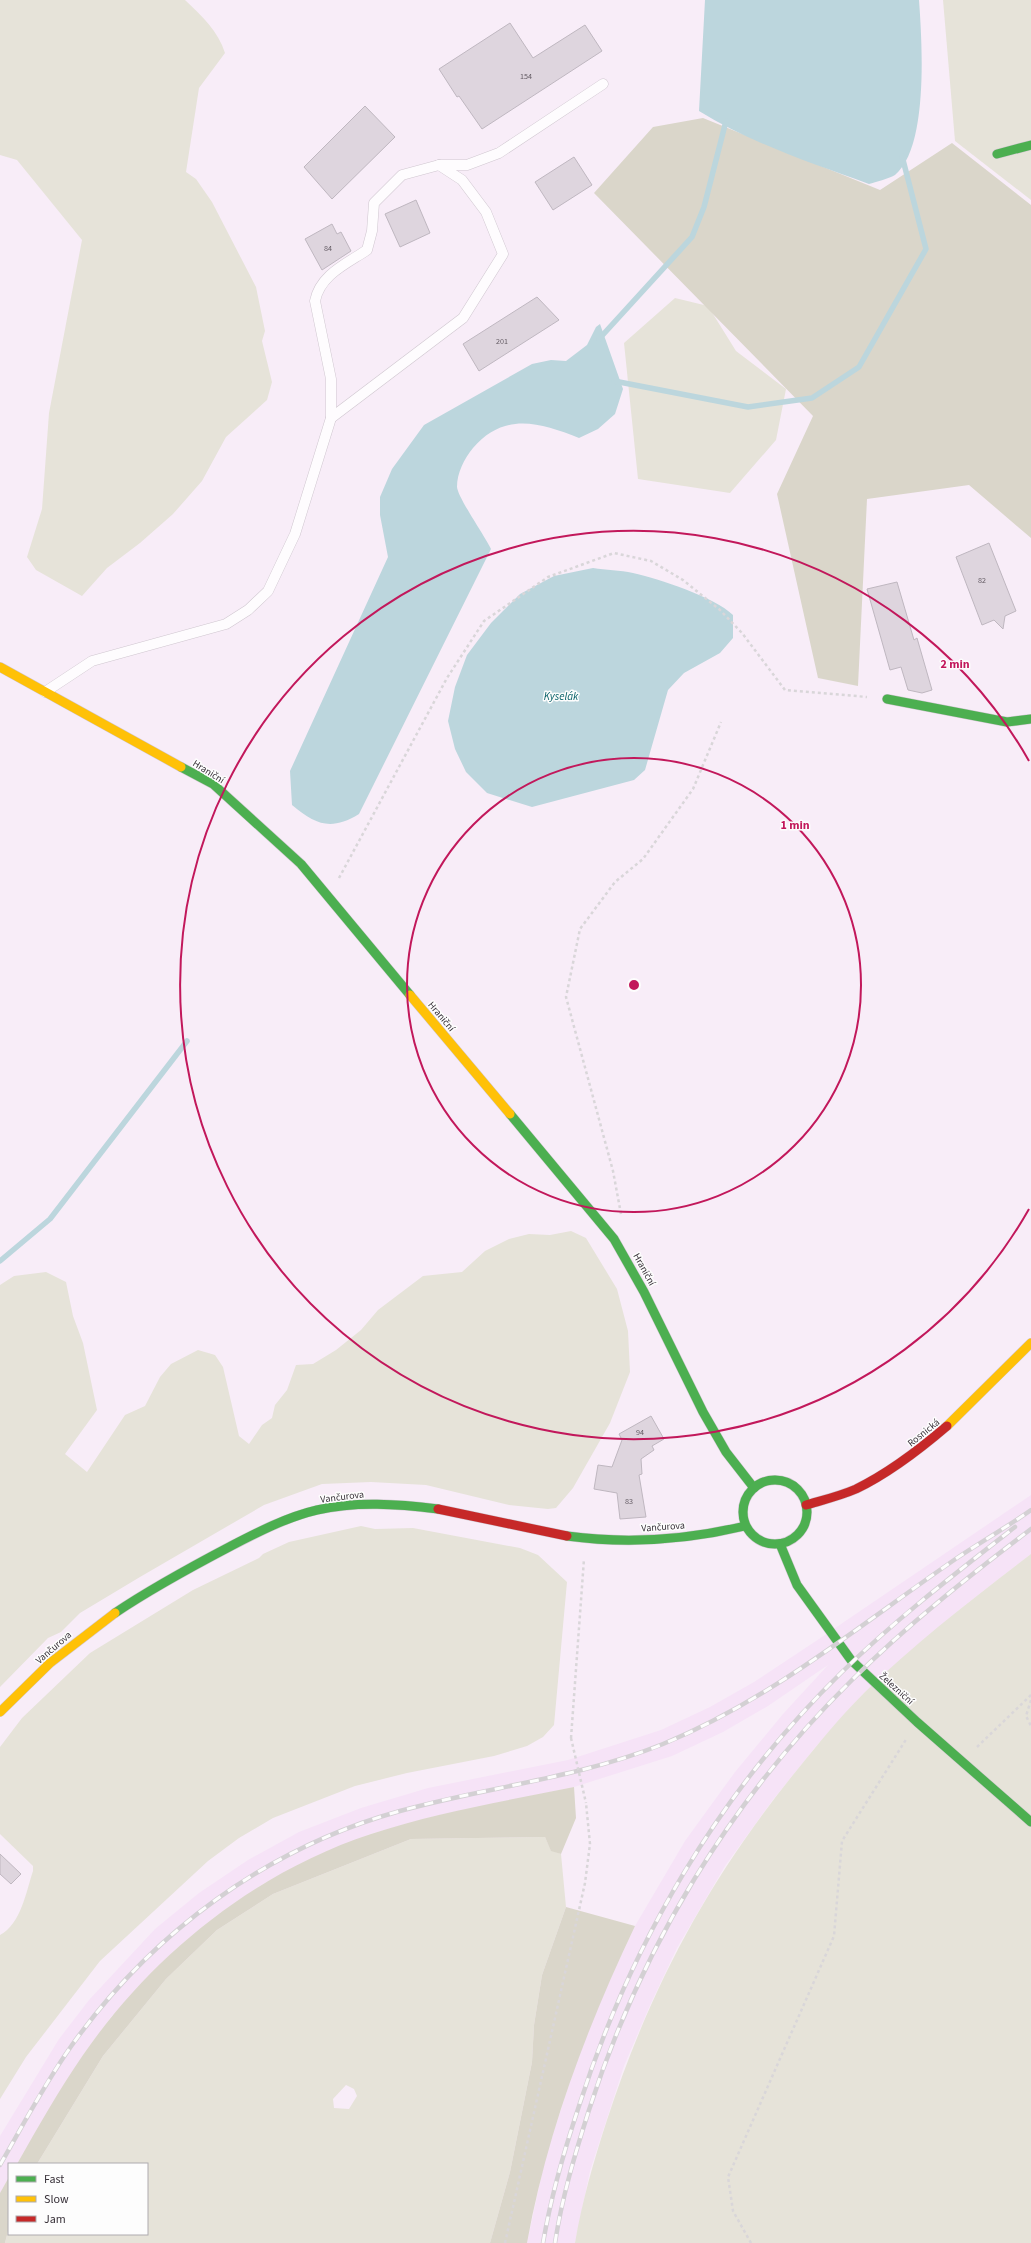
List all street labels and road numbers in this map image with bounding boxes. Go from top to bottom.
street label: Hraniční [190,757,228,787]
street label: Hraniční [425,999,458,1035]
street label: Hraniční [629,1251,659,1289]
street label: Rosnická [905,1416,943,1450]
street label: Vančurova [320,1487,365,1507]
street label: Vančurova [641,1518,685,1536]
street label: Vančurova [33,1628,75,1667]
street label: Železniční [876,1669,917,1708]

